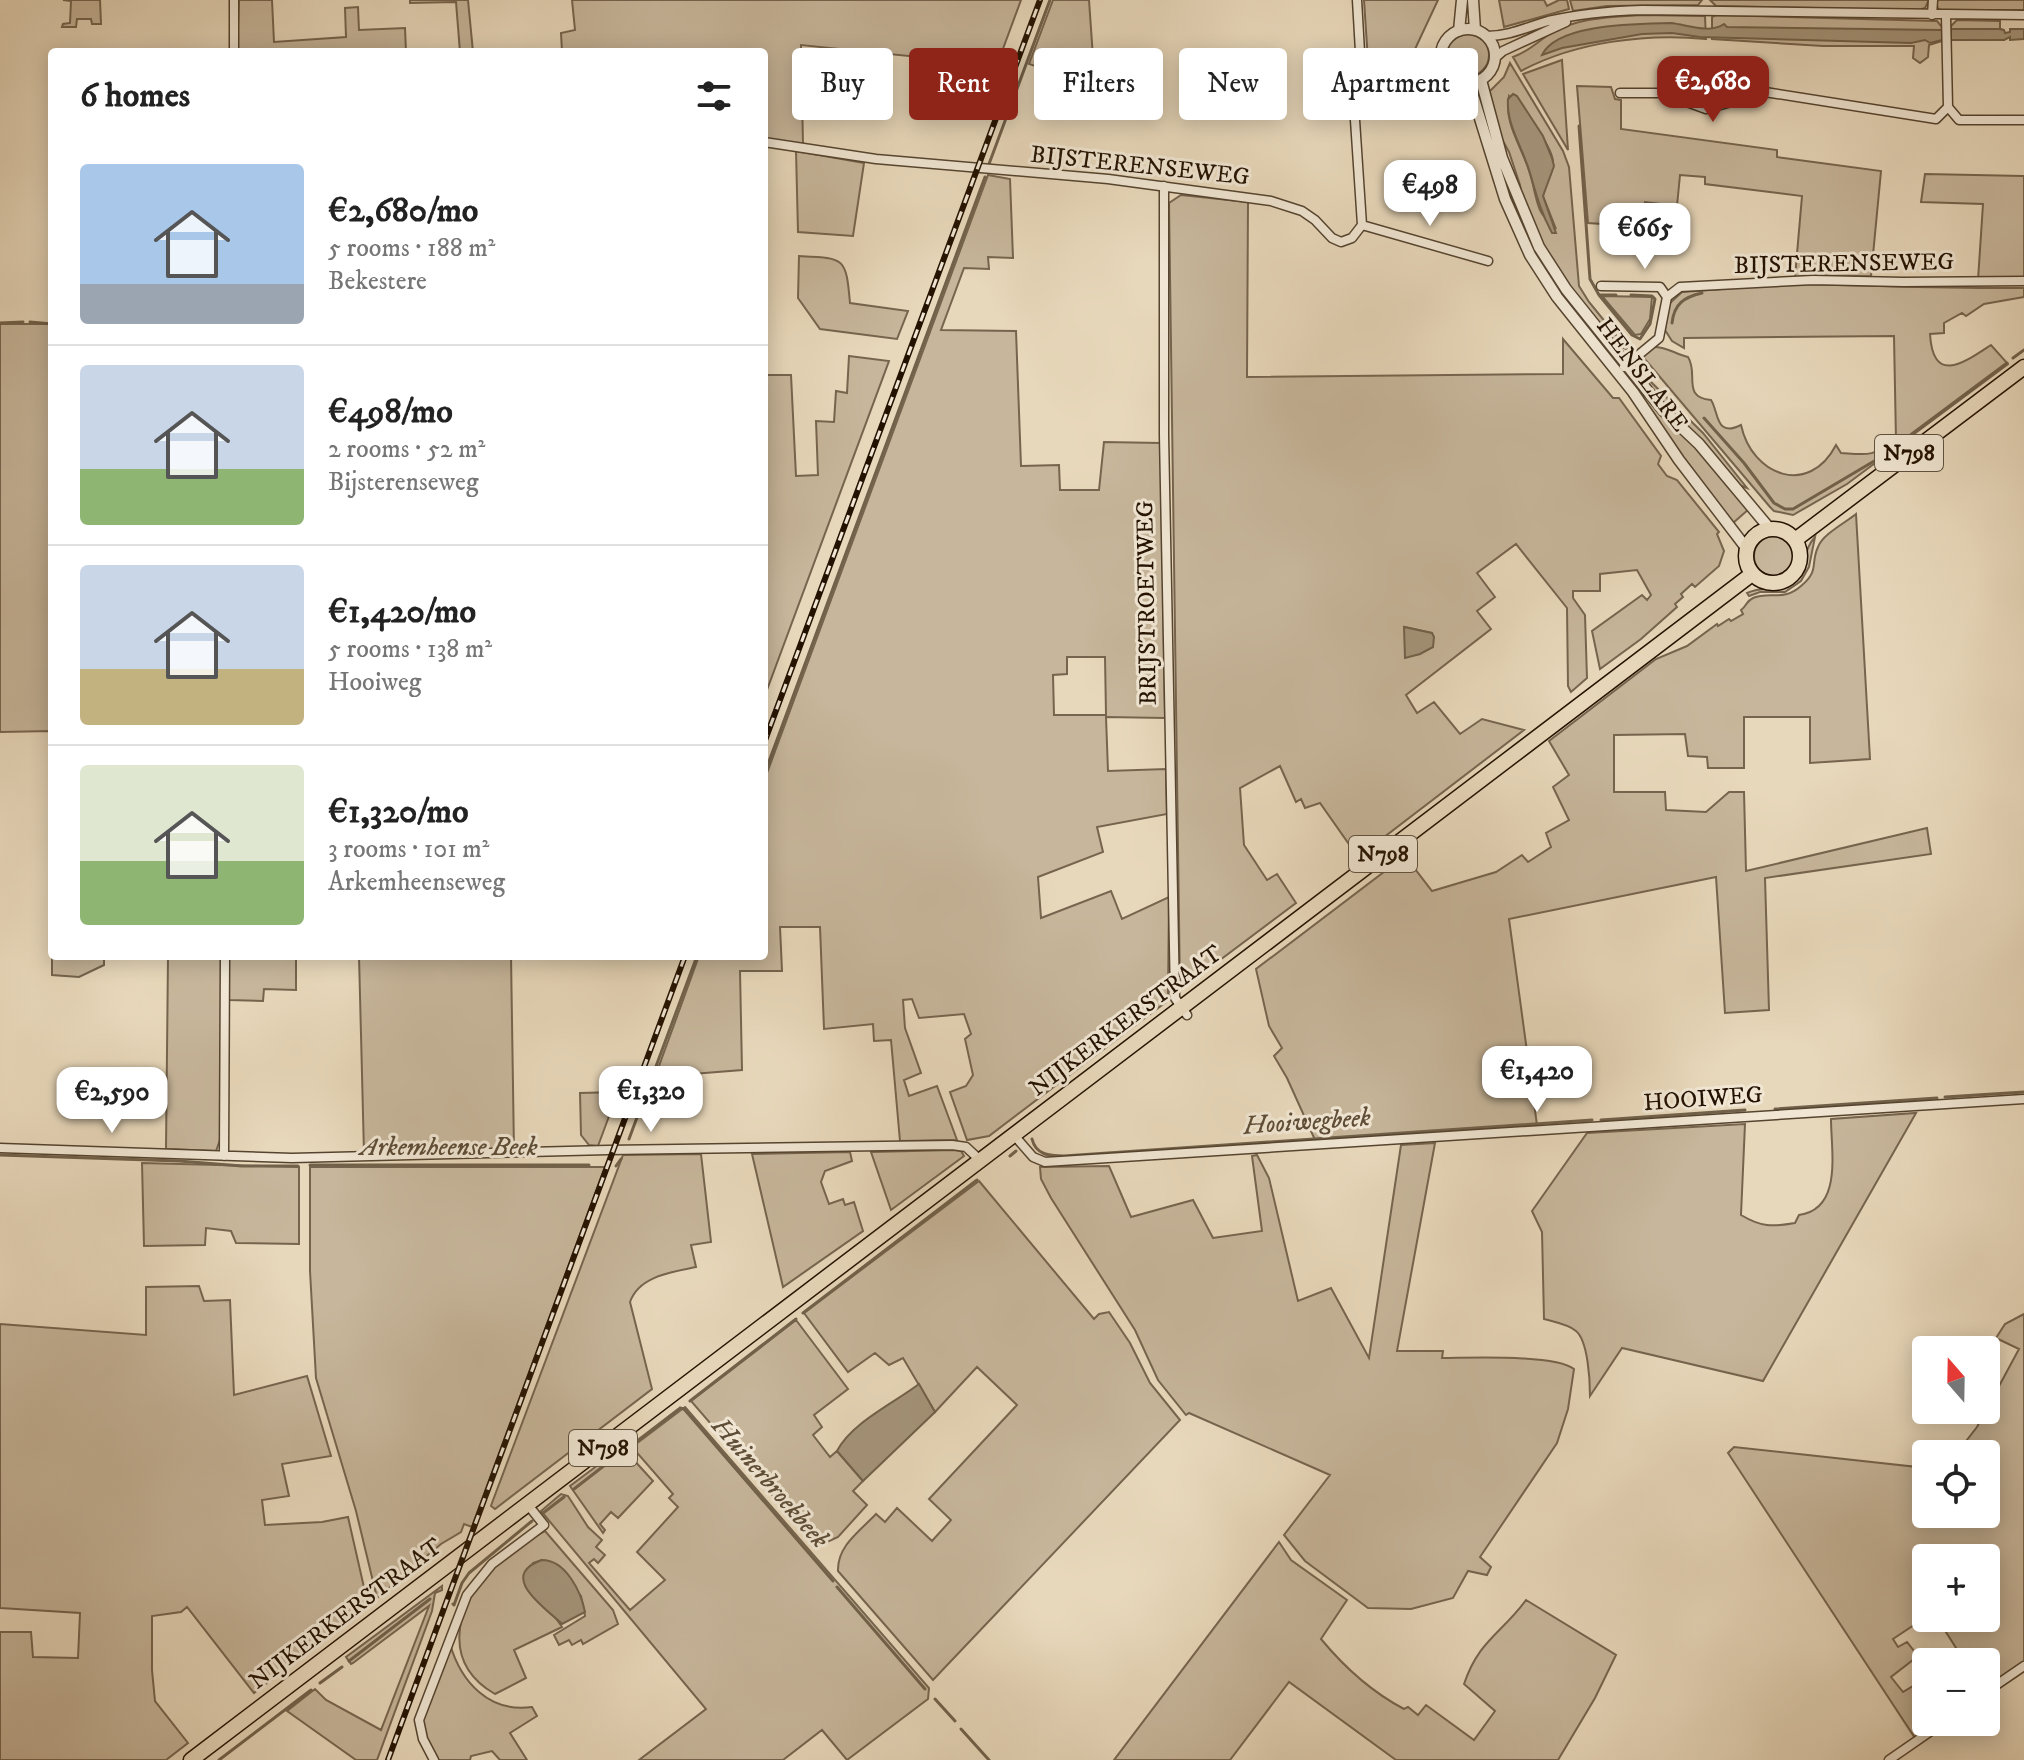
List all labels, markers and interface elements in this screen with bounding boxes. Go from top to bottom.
chip: Buy [792,48,893,120]
chip: Rent [909,48,1018,120]
chip: Filters [1034,48,1163,120]
chip: New [1179,48,1287,120]
chip: Apartment [1303,48,1478,120]
pin: €2,680 [1648,56,1778,124]
text: €2,680 [1675,65,1751,98]
icon: filters [692,74,736,118]
text: 6 homes [80,75,190,117]
street label: BIJSTERENSEWEG [1029,140,1251,192]
pin: €498 [1383,160,1477,228]
text: €498 [1402,169,1458,202]
text: €2,680/mo [328,190,478,232]
icon: home [144,196,240,292]
pin: €665 [1598,203,1692,271]
text: €665 [1617,212,1673,245]
text: 5 rooms · 188 m² [328,232,495,265]
street label: BIJSTERENSEWEG [1734,247,1955,281]
text: Bekestere [328,265,427,298]
street label: HENSLARE [1589,312,1695,438]
text: €498/mo [328,391,453,433]
icon: home [144,397,240,493]
text: 2 rooms · 52 m² [328,433,485,466]
road number: N798 [1875,435,1943,471]
text: Bijsterenseweg [328,466,479,499]
street label: BRIJSTROETWEG [1130,500,1164,706]
text: €1,420/mo [328,591,476,633]
icon: home [144,597,240,693]
text: 5 rooms · 138 m² [328,633,492,666]
text: Hooiweg [328,666,421,699]
text: €1,320/mo [328,791,468,833]
icon: home [144,797,240,893]
text: 3 rooms · 101 m² [328,833,489,866]
road number: N798 [1349,836,1417,872]
text: Arkemheenseweg [328,866,505,899]
street label: NIJKERKERSTRAAT [1024,939,1228,1103]
pin: €1,420 [1472,1046,1602,1114]
text: €1,420 [1500,1055,1574,1088]
pin: €1,320 [586,1066,716,1134]
pin: €2,590 [47,1067,177,1135]
text: €1,320 [617,1075,685,1108]
text: €2,590 [75,1076,149,1109]
street label: HOOIWEG [1642,1080,1764,1118]
water label: Hooiwegbeek [1241,1101,1372,1143]
water label: Arkemheense Beek [357,1131,538,1164]
north arrow [1912,1336,2000,1424]
map controls [1912,1336,2000,1736]
water label: Huinerbroekbeek [703,1410,836,1556]
road number: N798 [569,1430,637,1466]
button: locate [1912,1440,2000,1528]
street label: NIJKERKERSTRAAT [244,1532,448,1696]
button: + [1912,1544,2000,1632]
button: − [1912,1648,2000,1736]

